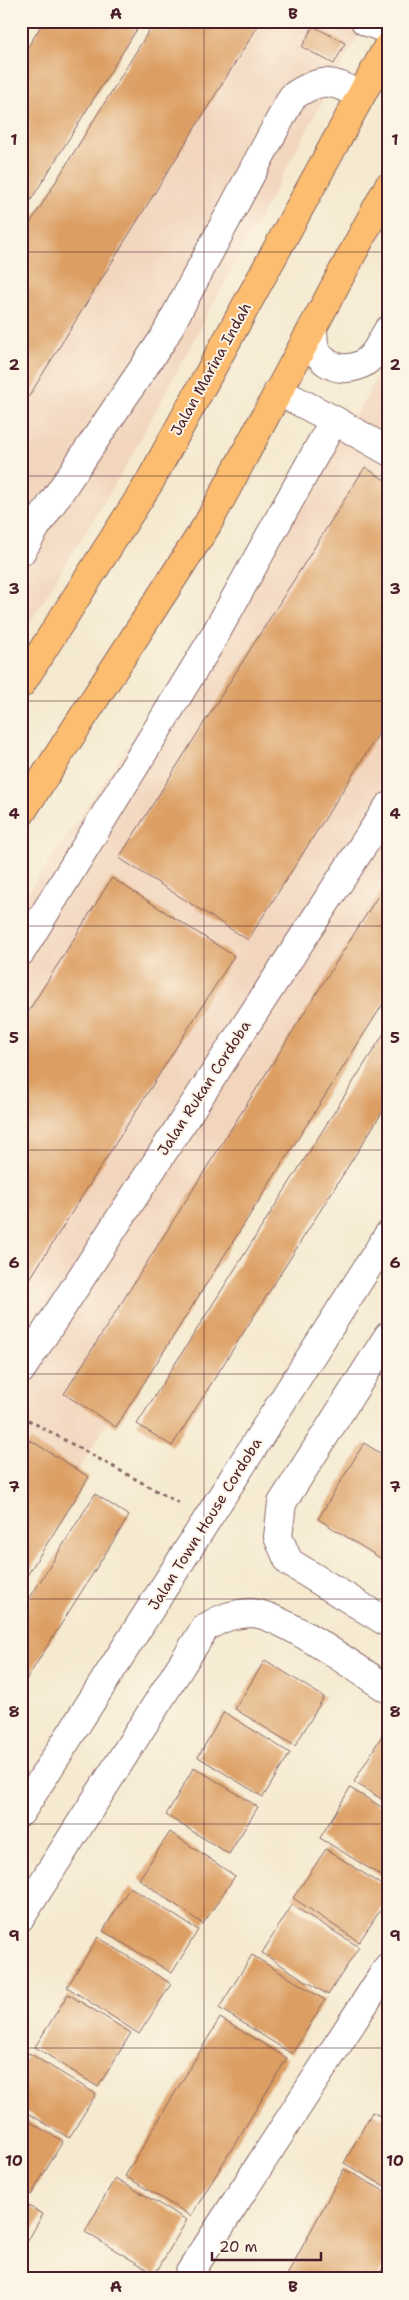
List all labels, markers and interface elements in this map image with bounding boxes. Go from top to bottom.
text: A [110,3,122,24]
text: B [288,3,298,24]
text: 1 [10,129,18,150]
text: 1 [391,129,399,150]
street label: Jalan Marina Indah [166,299,256,439]
text: 2 [8,354,20,375]
text: 2 [389,354,401,375]
text: 3 [8,578,20,599]
text: 3 [389,578,401,599]
text: 4 [8,803,20,824]
text: 4 [389,803,401,824]
street label: Jalan Rukan Cordoba [153,1016,256,1159]
text: 5 [9,1027,19,1048]
text: 5 [390,1027,400,1048]
text: 6 [8,1252,20,1273]
text: 6 [389,1252,401,1273]
street label: Jalan Town House Cordoba [144,1433,267,1614]
text: 7 [8,1476,20,1497]
text: 7 [389,1476,401,1497]
text: 8 [8,1701,20,1722]
text: 8 [389,1701,401,1722]
text: 9 [8,1925,20,1946]
text: 9 [389,1925,401,1946]
text: 10 [5,2150,23,2171]
text: 10 [386,2150,404,2171]
scale bar [212,2230,320,2262]
text: 20 m [219,2237,258,2257]
text: A [110,2276,122,2297]
text: B [288,2276,298,2297]

